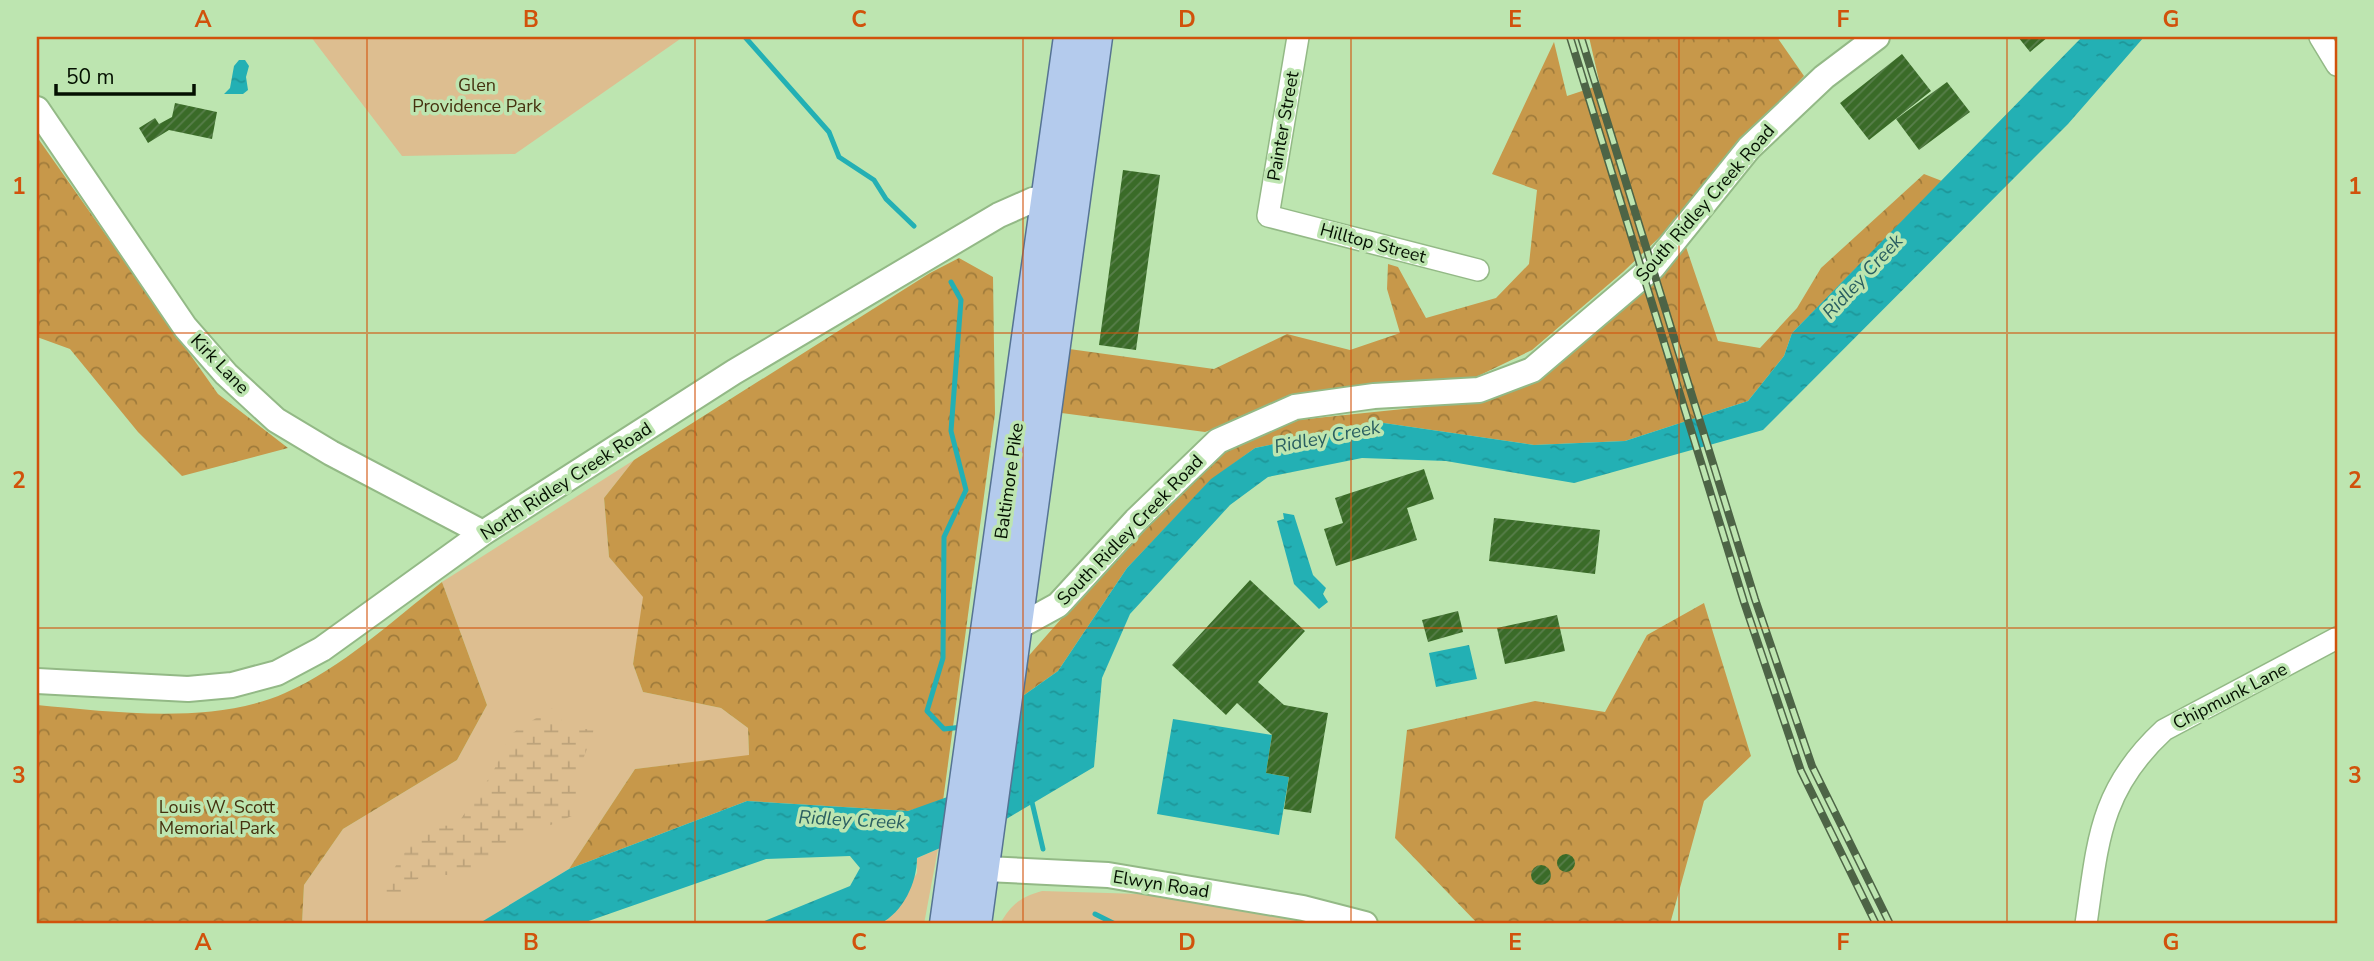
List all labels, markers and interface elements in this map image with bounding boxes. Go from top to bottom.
text: A [194,4,212,35]
text: B [523,4,539,35]
text: C [851,4,867,35]
text: D [1178,4,1196,35]
text: E [1508,4,1522,35]
text: F [1837,4,1850,35]
text: G [2163,4,2179,35]
scale bar [56,52,194,96]
text: 50 m [66,63,115,91]
street label: Painter Street [1262,69,1305,183]
park label: Glen Providence Park [412,73,543,118]
street label: South Ridley Creek Road [1630,119,1780,287]
text: 1 [12,171,26,202]
text: 1 [2348,171,2362,202]
street label: Hilltop Street [1317,217,1429,269]
water label: Ridley Creek [1817,228,1909,325]
street label: Kirk Lane [185,329,255,399]
water label: Ridley Creek [1272,414,1383,460]
street label: North Ridley Creek Road [476,417,656,545]
street label: Baltimore Pike [989,421,1029,541]
street label: South Ridley Creek Road [1052,449,1208,611]
text: 2 [12,465,26,496]
text: 2 [2348,465,2362,496]
street label: Chipmunk Lane [2169,657,2291,735]
text: 3 [12,760,26,791]
text: 3 [2348,760,2362,791]
park label: Louis W. Scott Memorial Park [159,795,276,840]
water label: Ridley Creek [798,804,907,836]
street label: Elwyn Road [1111,865,1211,903]
text: A [194,927,212,958]
text: B [523,927,539,958]
text: C [851,927,867,958]
text: D [1178,927,1196,958]
text: E [1508,927,1522,958]
text: F [1837,927,1850,958]
text: G [2163,927,2179,958]

